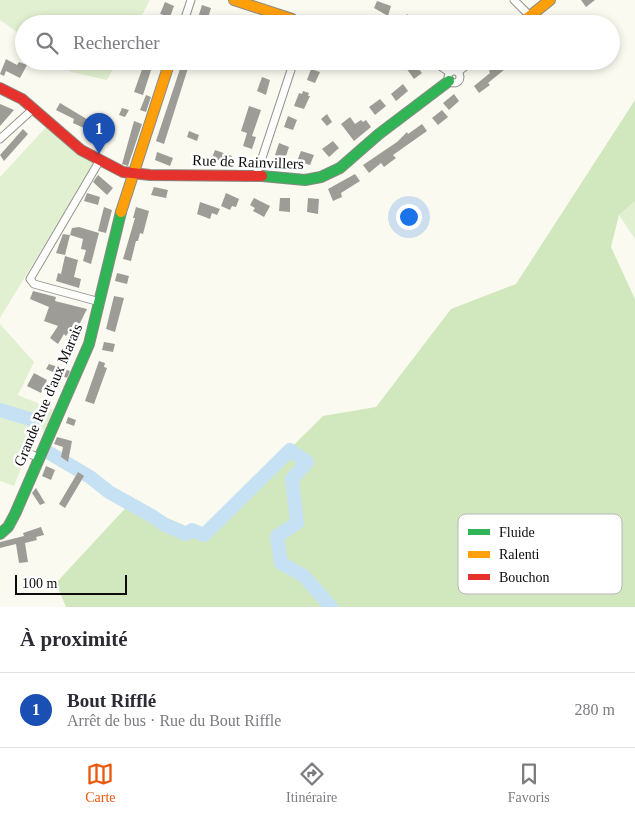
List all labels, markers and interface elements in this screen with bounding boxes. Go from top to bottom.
search box [15,15,620,70]
icon: search [33,29,61,57]
text: Rechercher [73,32,160,53]
pin: 1 [83,113,115,154]
street label: Rue de Rainvillers [192,152,304,172]
your location [396,204,422,230]
street label: Grande Rue d'aux Marais [11,321,85,469]
legend [458,514,622,594]
text: Fluide [499,525,535,540]
text: Ralenti [499,547,540,562]
text: Bouchon [499,570,550,585]
scale bar [15,572,128,595]
text: 100 m [22,576,57,591]
text: À proximité [20,627,128,651]
text: Bout Rifflé [67,690,156,711]
text: 1 [32,701,40,718]
text: 280 m [575,701,615,718]
text: Arrêt de bus · Rue du Bout Riffle [67,712,281,729]
tab: Carte [85,760,116,806]
tab: Itinéraire [286,760,337,806]
tab: Favoris [508,760,550,806]

